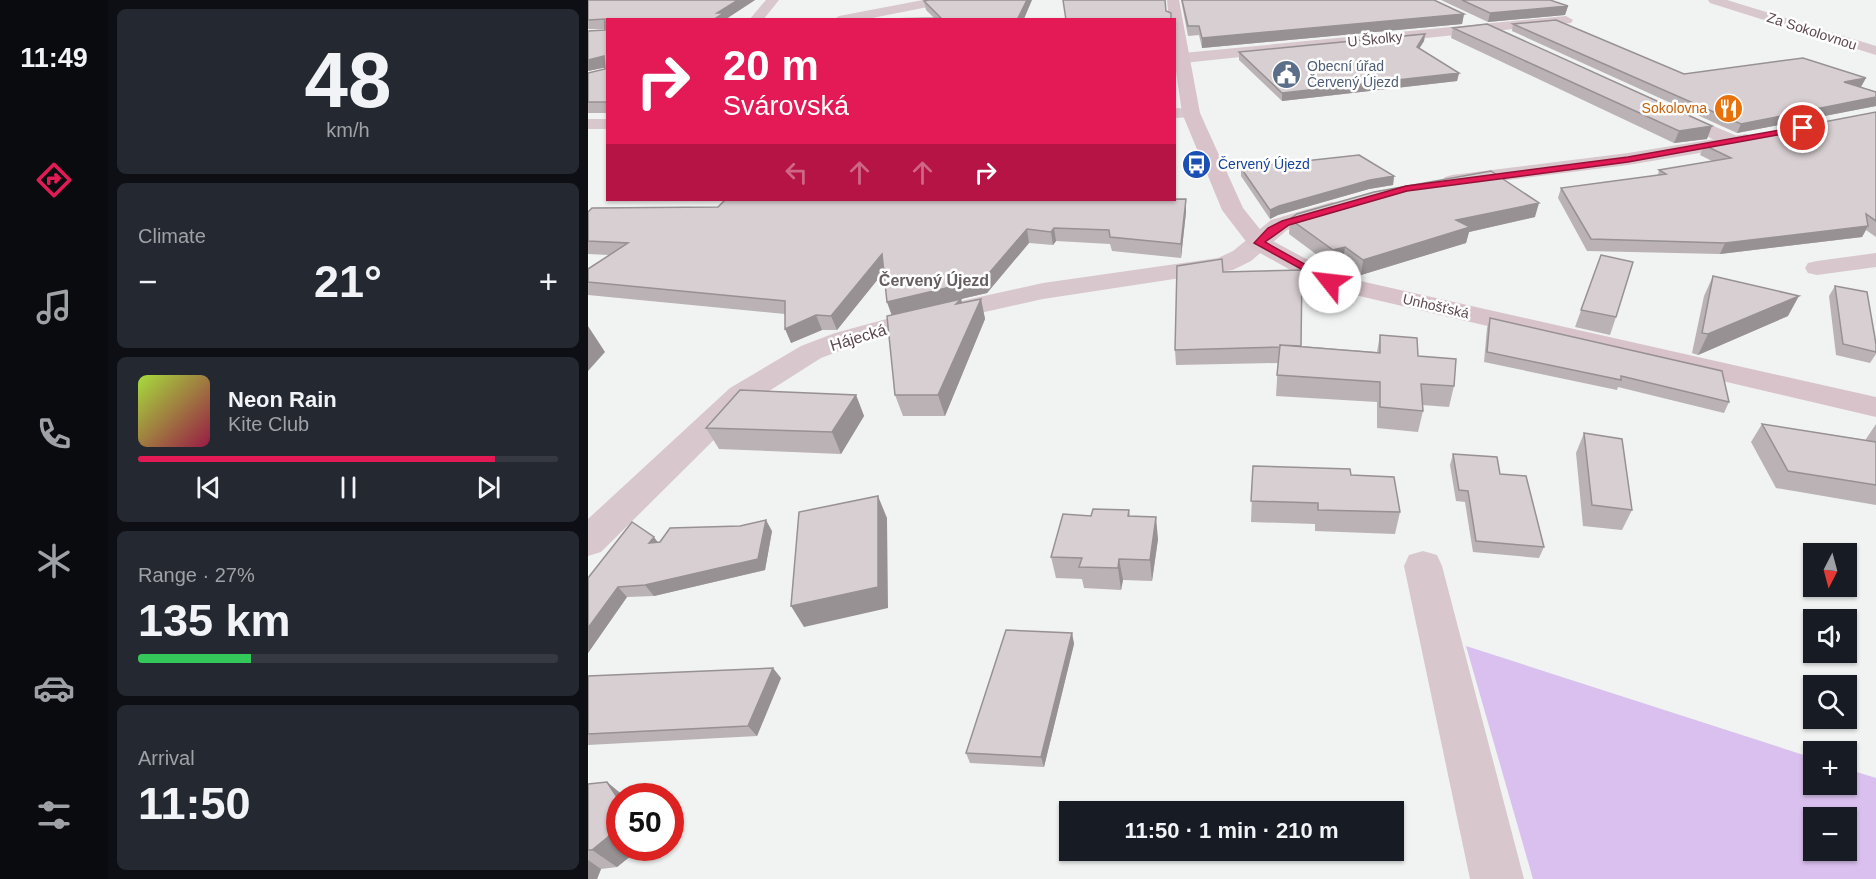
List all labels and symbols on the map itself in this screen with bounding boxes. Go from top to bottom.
street label: Za Sokolovnou [1765,9,1859,53]
street label: U Školky [1347,28,1403,50]
public building icon: Obecní úřad Červený Újezd [1270,58,1302,90]
place label: Obecní úřad Červený Újezd [1307,58,1399,90]
restaurant icon: Sokolovna [1712,92,1744,124]
place label: Sokolovna [1642,100,1707,116]
pin [1777,102,1828,153]
bus stop icon: Červený Újezd [1181,148,1213,180]
place label: Červený Újezd [1218,156,1310,172]
position arrow [1298,250,1362,314]
district label: Červený Újezd [879,271,989,289]
street label: Unhošťská [1401,291,1471,321]
street label: Hájecká [828,321,888,354]
north arrow [1803,543,1857,597]
speed limit sign: 50 [606,783,684,861]

